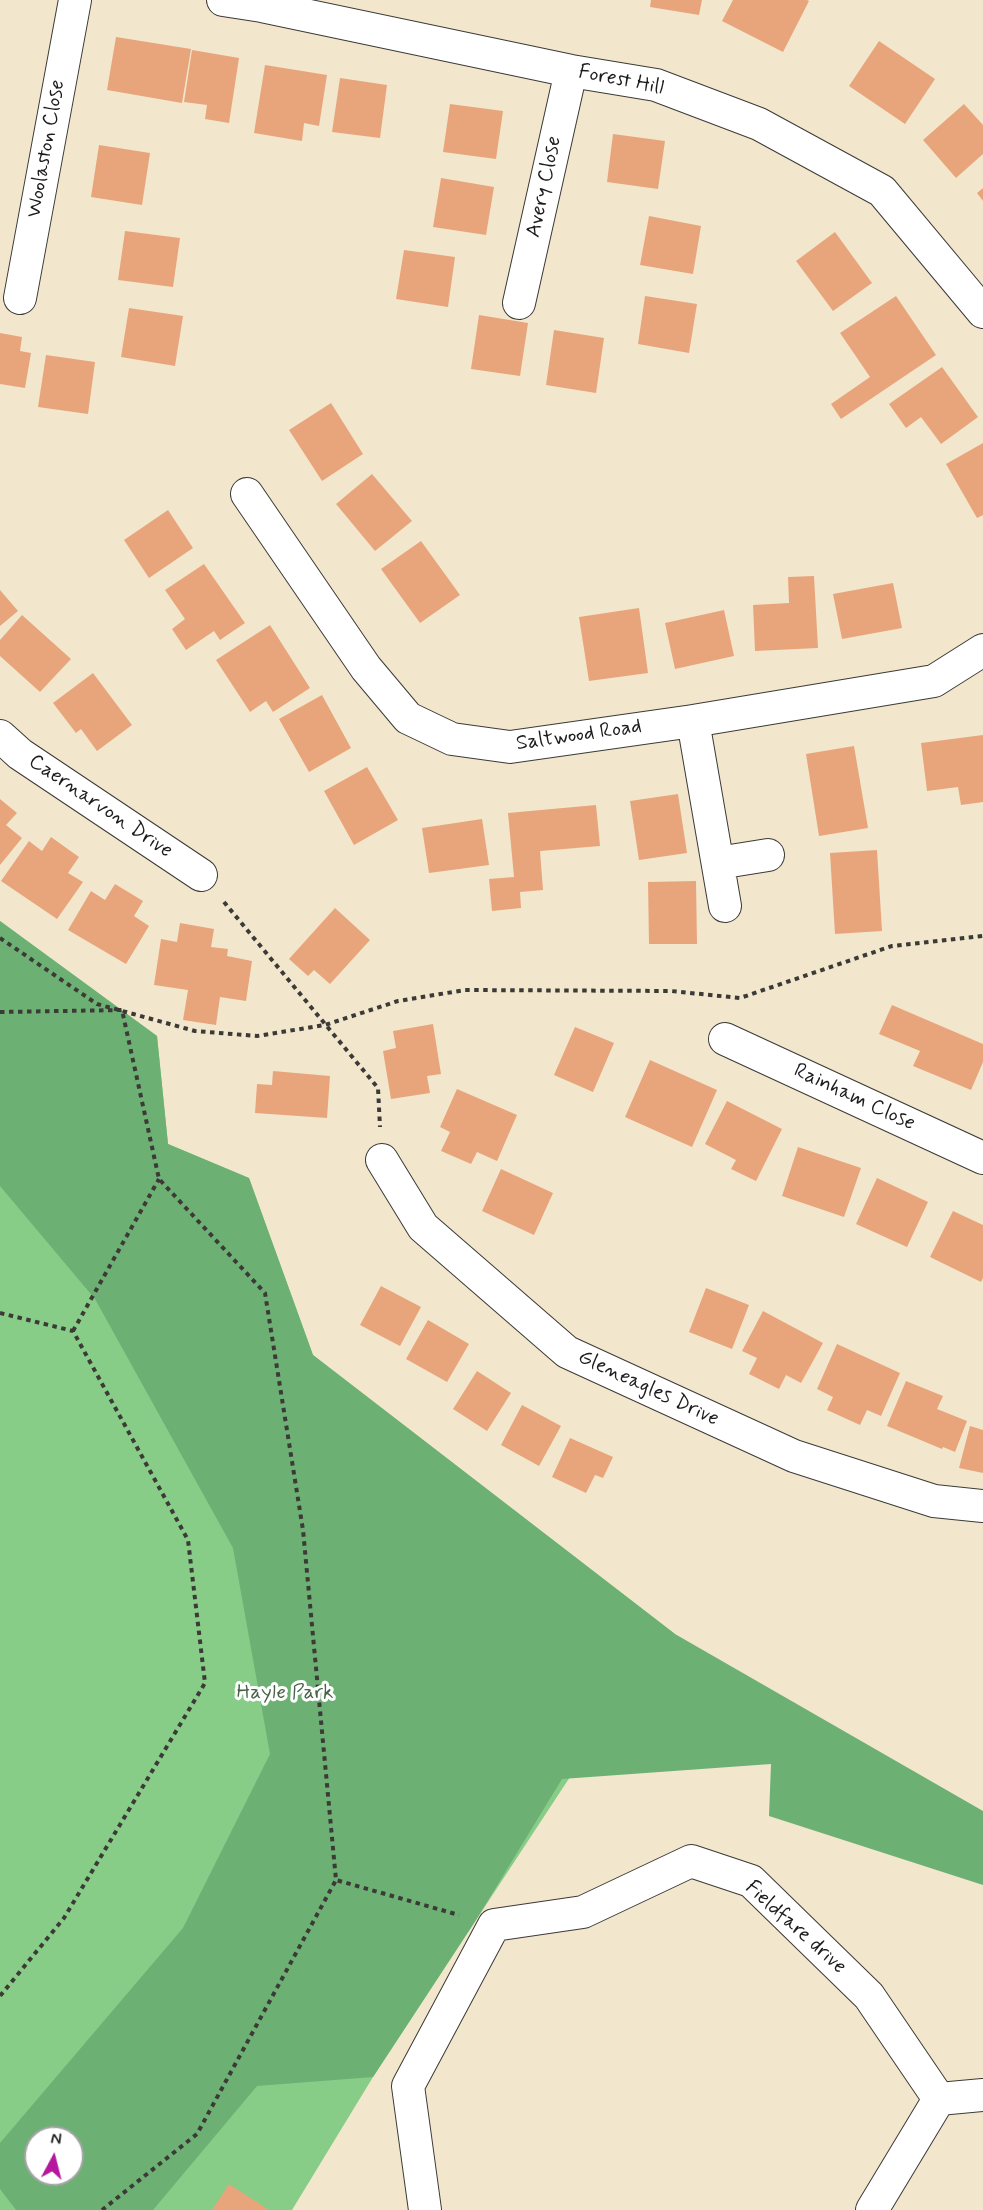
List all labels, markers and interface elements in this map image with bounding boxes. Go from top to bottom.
street label: Forest Hill [576,60,666,102]
street label: Woolaston Close [22,78,72,220]
street label: Avery Close [522,134,568,240]
street label: Saltwood Road [515,715,643,757]
street label: Caernarvon Drive [23,750,177,864]
street label: Rainham Close [789,1059,919,1137]
street label: Gleneagles Drive [574,1345,722,1433]
park label: Hayle Park [237,1681,333,1707]
street label: Fieldfare drive [739,1876,851,1980]
north arrow [24,2126,84,2186]
text: N [49,2129,63,2151]

